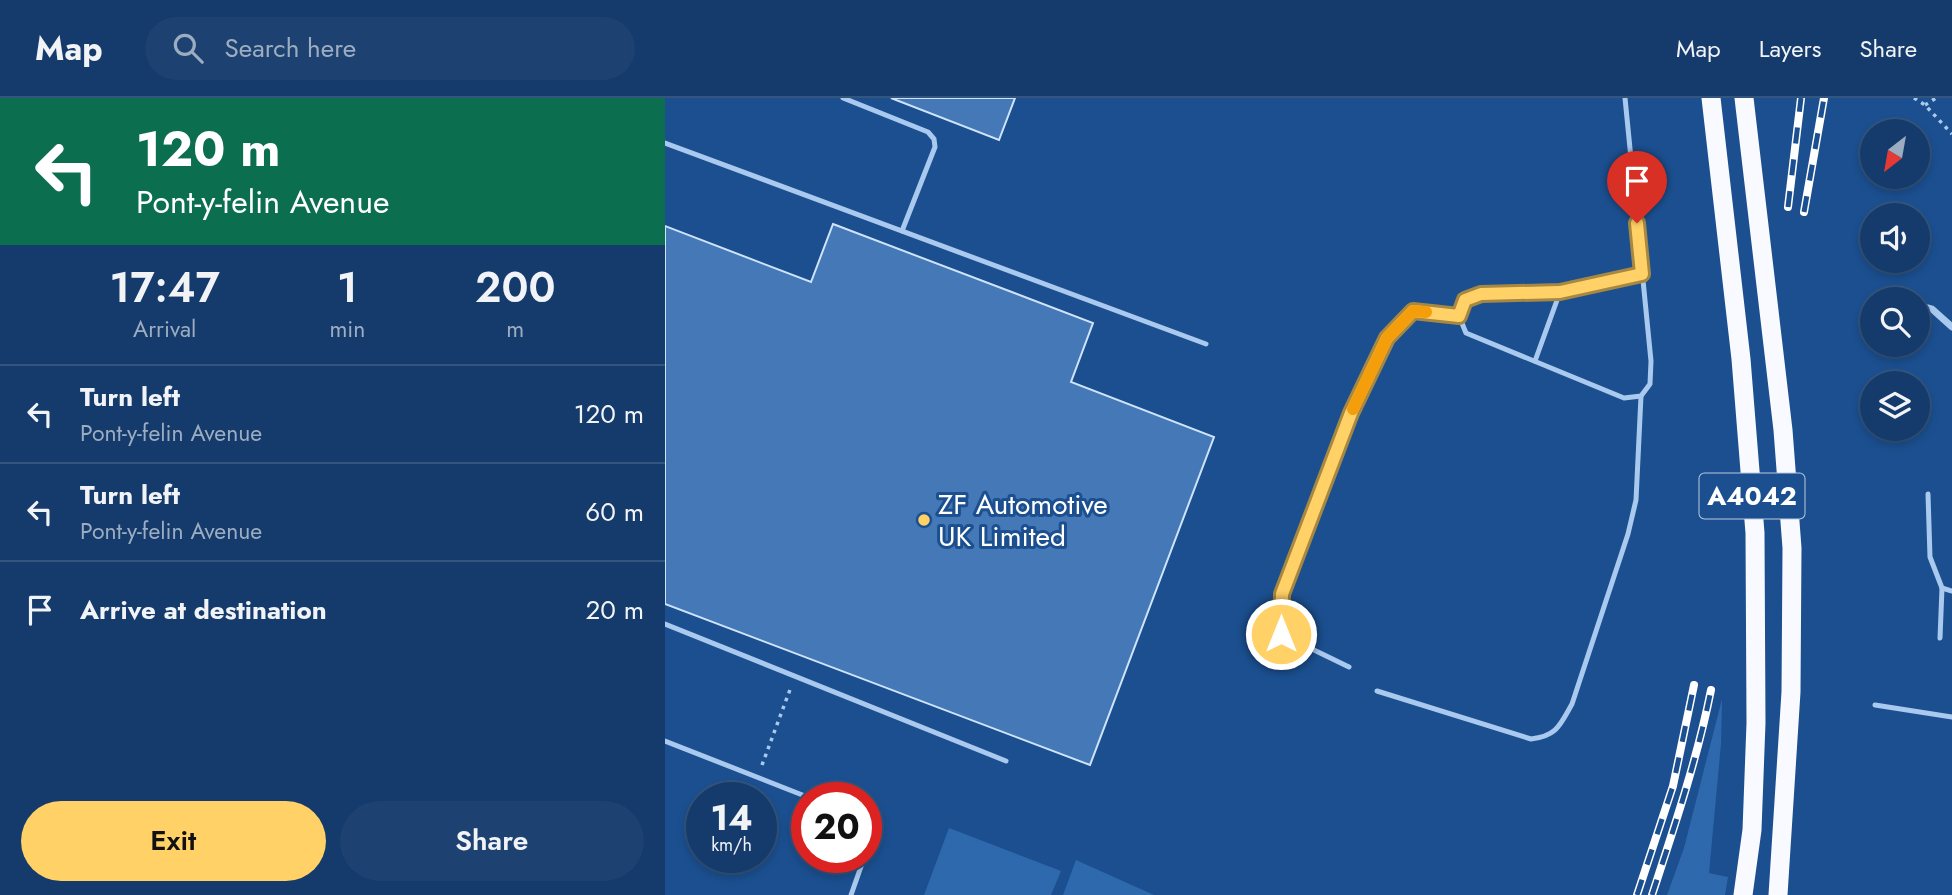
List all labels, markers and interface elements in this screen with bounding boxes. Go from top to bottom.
search box [145,17,635,80]
text: Map [35,25,103,72]
icon: search [169,29,207,67]
text: Search here [225,29,356,67]
text: Map [1676,31,1721,66]
text: Layers [1759,31,1821,66]
text: Share [1859,31,1917,66]
text: 120 m [136,114,280,184]
north arrow [1860,119,1930,189]
map controls [1860,119,1930,441]
icon: left [21,126,112,217]
pin [1607,151,1667,223]
icon: arrive [1618,162,1656,200]
text: Pont-y-felin Avenue [136,179,389,225]
button: sound [1860,203,1930,273]
text: 17:47 [110,257,220,318]
text: 1 [337,257,358,318]
text: 200 [475,257,555,318]
button: search [1860,287,1930,357]
text: Arrival [133,312,196,346]
text: min [329,312,365,346]
text: m [506,312,524,346]
button: layers [1860,371,1930,441]
text: Turn left [80,378,180,416]
icon: left [21,395,59,433]
text: 120 m [574,395,644,433]
text: Pont-y-felin Avenue [80,416,262,450]
road number: A4042 [1699,474,1805,518]
text: Turn left [80,476,180,514]
place label: ZF Automotive UK Limited [938,484,1108,557]
icon: left [21,493,59,531]
text: 60 m [585,493,644,531]
marker: ZF Automotive UK Limited [916,512,932,528]
text: Pont-y-felin Avenue [80,514,262,548]
icon: arrive [21,591,59,629]
text: Arrive at destination [80,591,327,629]
text: 20 m [586,591,644,629]
position arrow [1244,597,1318,671]
speed limit sign: 20 [791,782,882,873]
text: 14 [710,793,753,843]
button: Exit [21,801,326,881]
button: Share [340,801,644,881]
text: km/h [711,832,752,858]

